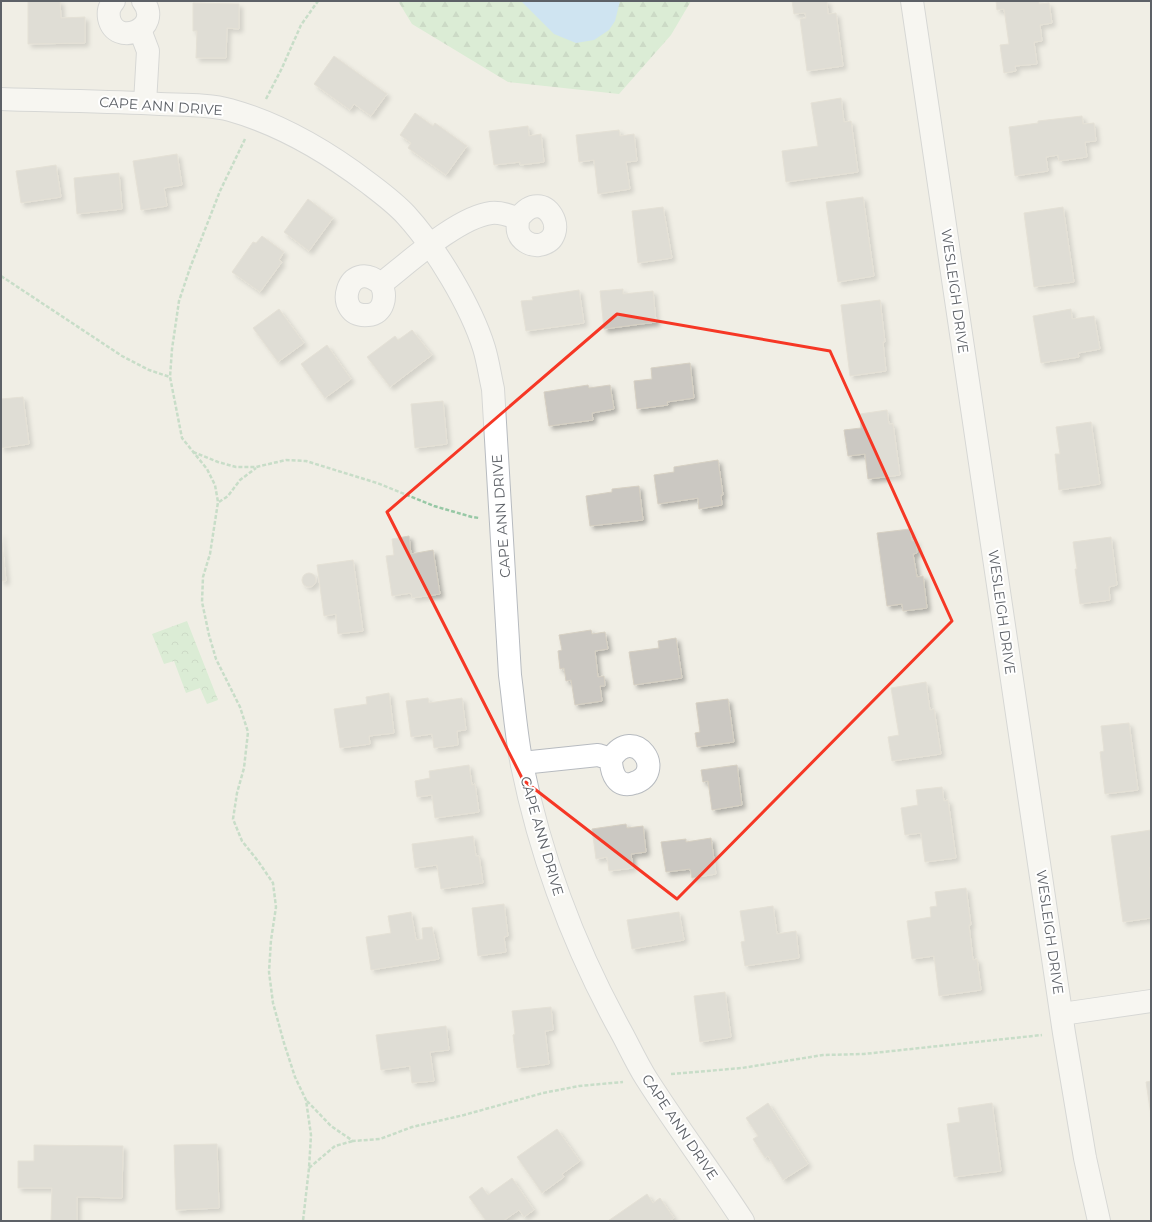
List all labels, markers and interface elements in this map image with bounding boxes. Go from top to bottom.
street label: CAPE ANN DRIVE [99,93,223,119]
street label: WESLEIGH DRIVE [937,228,973,354]
street label: CAPE ANN DRIVE [488,454,514,578]
street label: WESLEIGH DRIVE [984,549,1020,675]
street label: CAPE ANN DRIVE [516,774,568,898]
street label: WESLEIGH DRIVE [1032,869,1068,995]
street label: CAPE ANN DRIVE [638,1071,722,1183]

